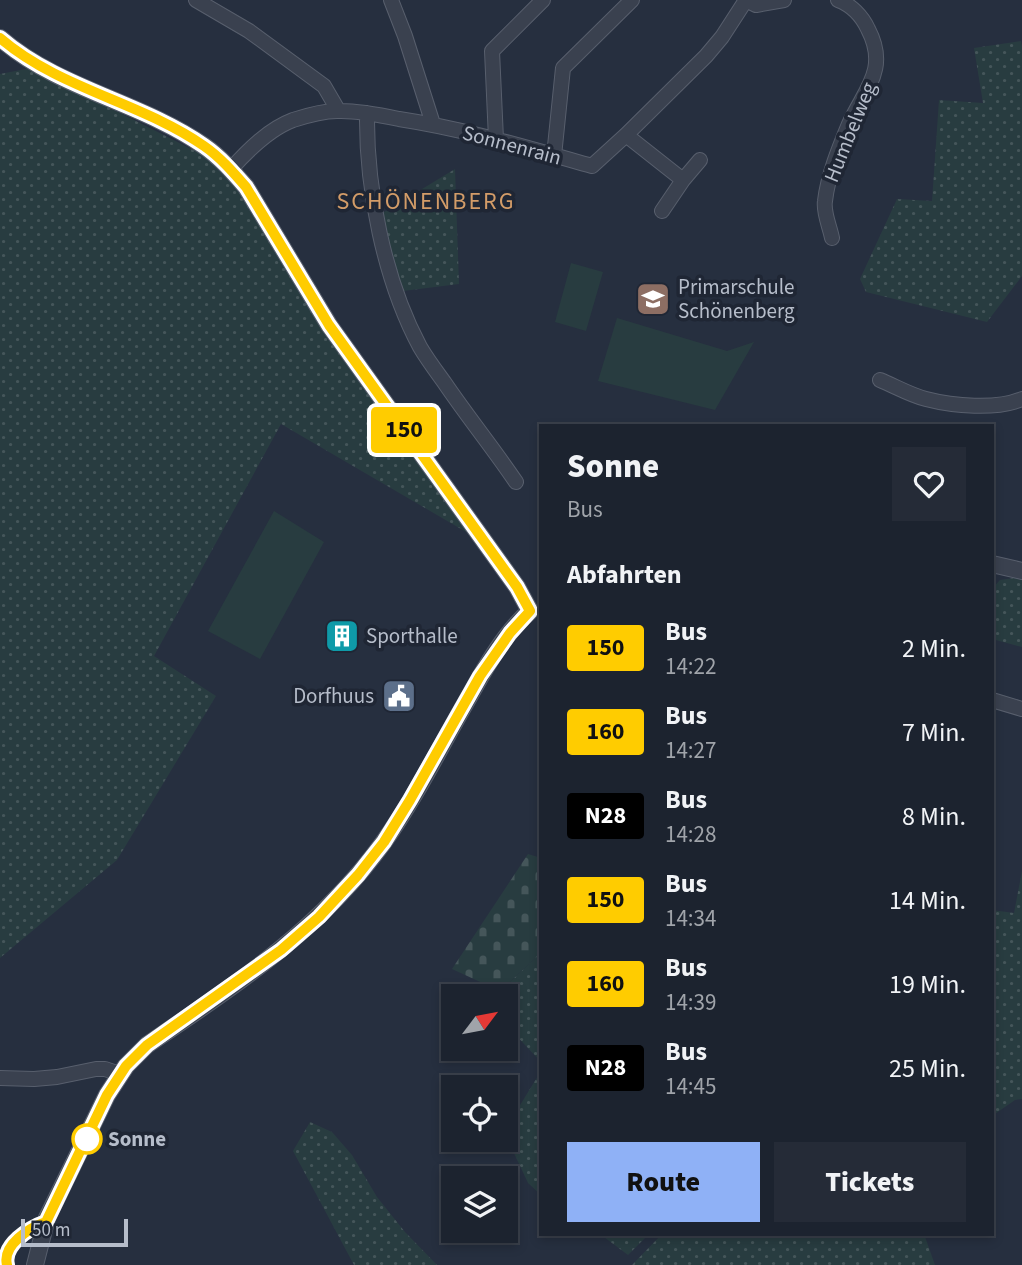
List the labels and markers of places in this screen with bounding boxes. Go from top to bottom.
place label: Primarschule Schönenberg [678,272,795,326]
school or university icon: Primarschule Schönenberg [634,280,672,318]
building icon: Sporthalle [323,617,361,655]
place label: Sporthalle [366,621,458,651]
public building icon: Dorfhuus [380,677,418,715]
place label: Dorfhuus [293,681,374,711]
marker: Sonne [72,1124,102,1154]
place label: Sonne [108,1124,166,1154]

